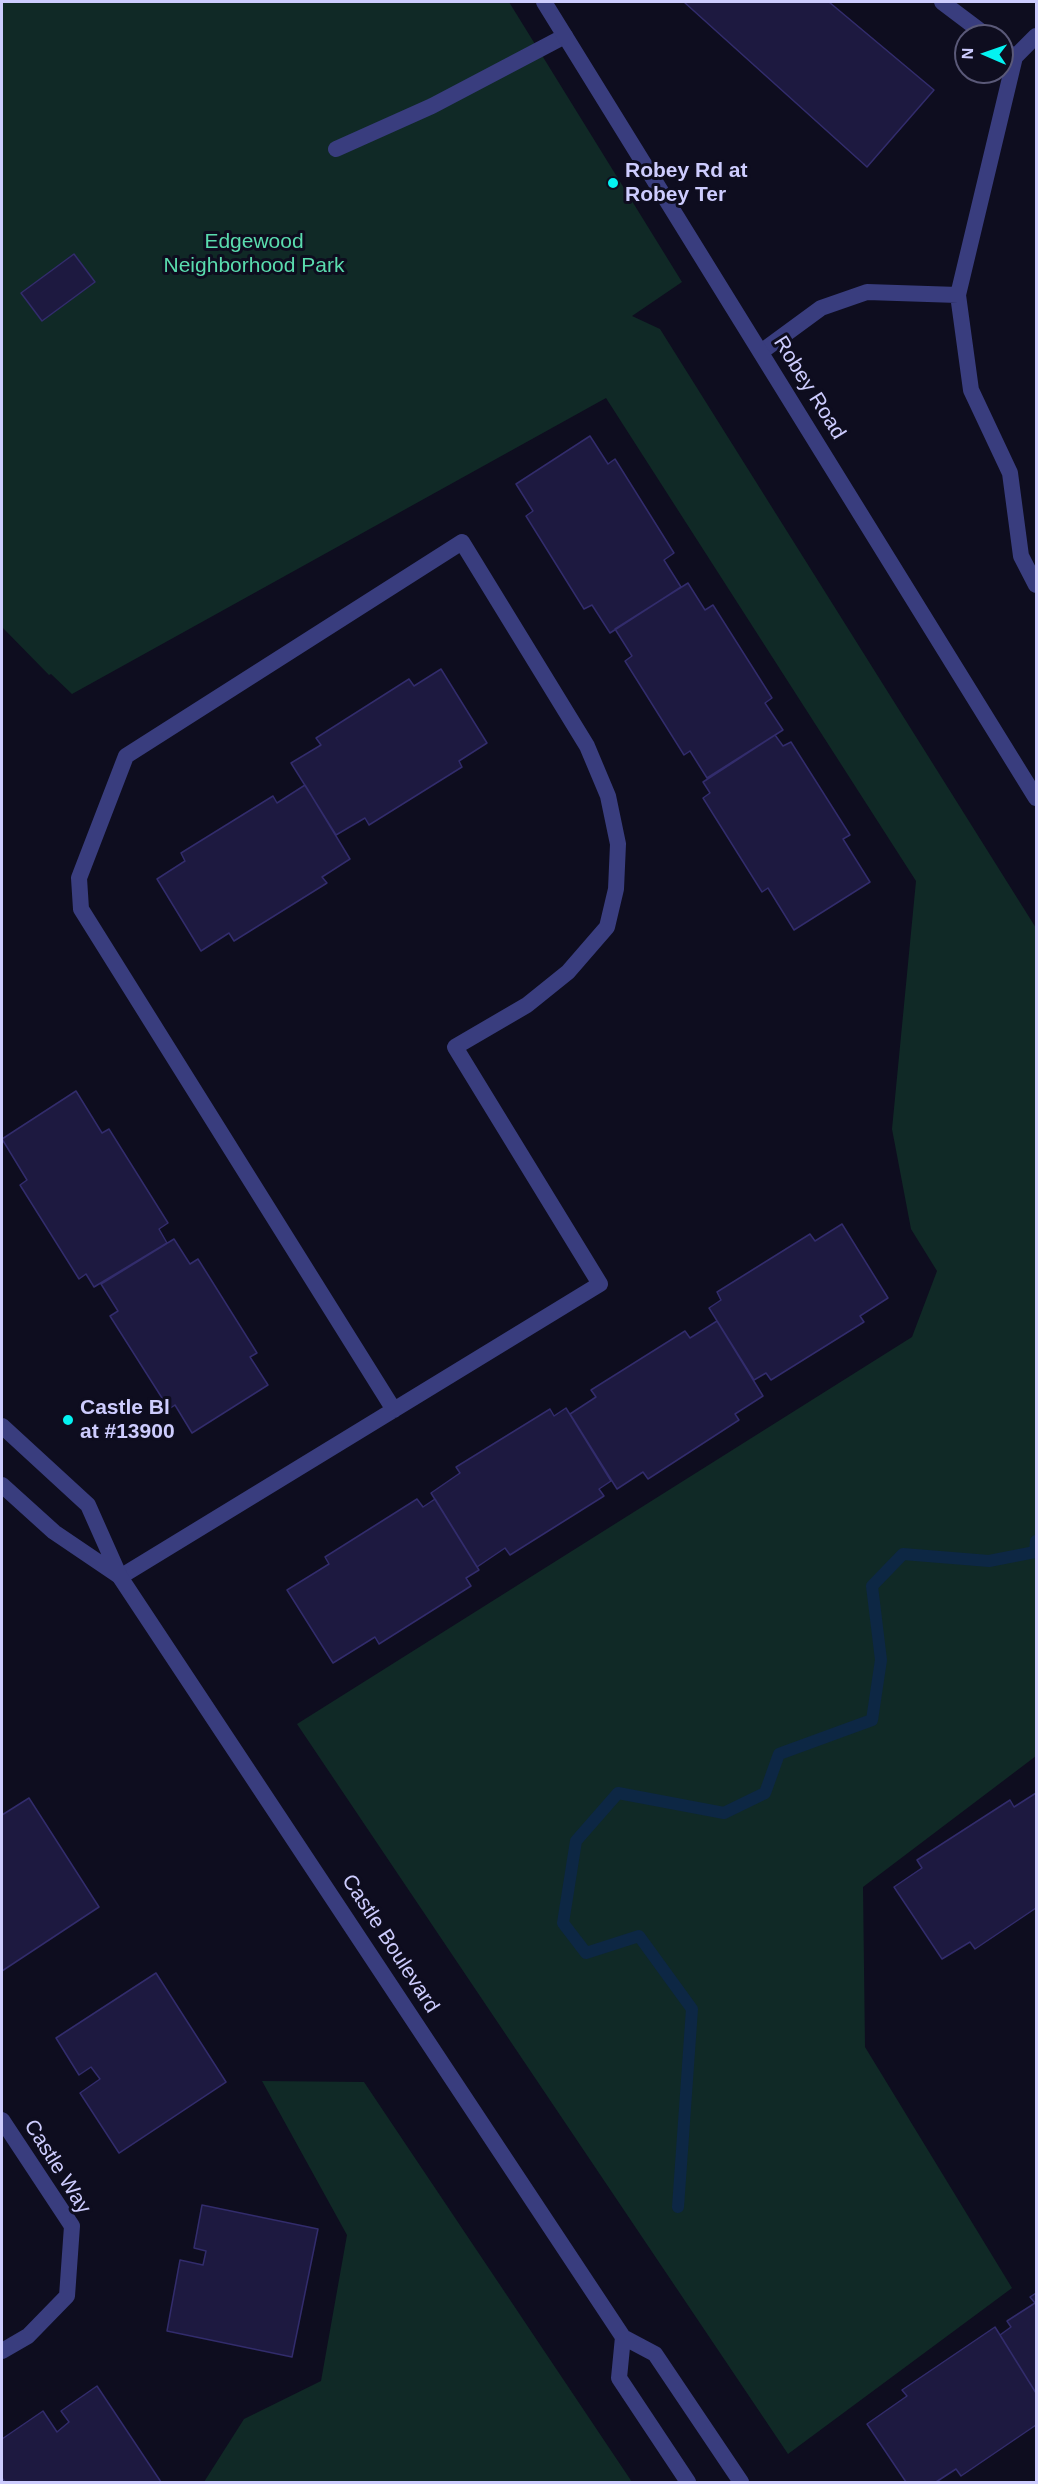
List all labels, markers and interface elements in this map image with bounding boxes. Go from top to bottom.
north arrow [954,24,1014,84]
text: N [959,47,976,59]
place label: Robey Rd at Robey Ter [625,158,748,208]
marker: Robey Rd at Robey Ter [606,176,620,190]
park label: Edgewood Neighborhood Park [164,229,344,279]
street label: Robey Road [767,332,851,444]
place label: Castle Bl at #13900 [80,1395,175,1445]
marker: Castle Bl at #13900 [61,1413,75,1427]
street label: Castle Boulevard [336,1870,444,2018]
street label: Castle Way [18,2115,96,2219]

